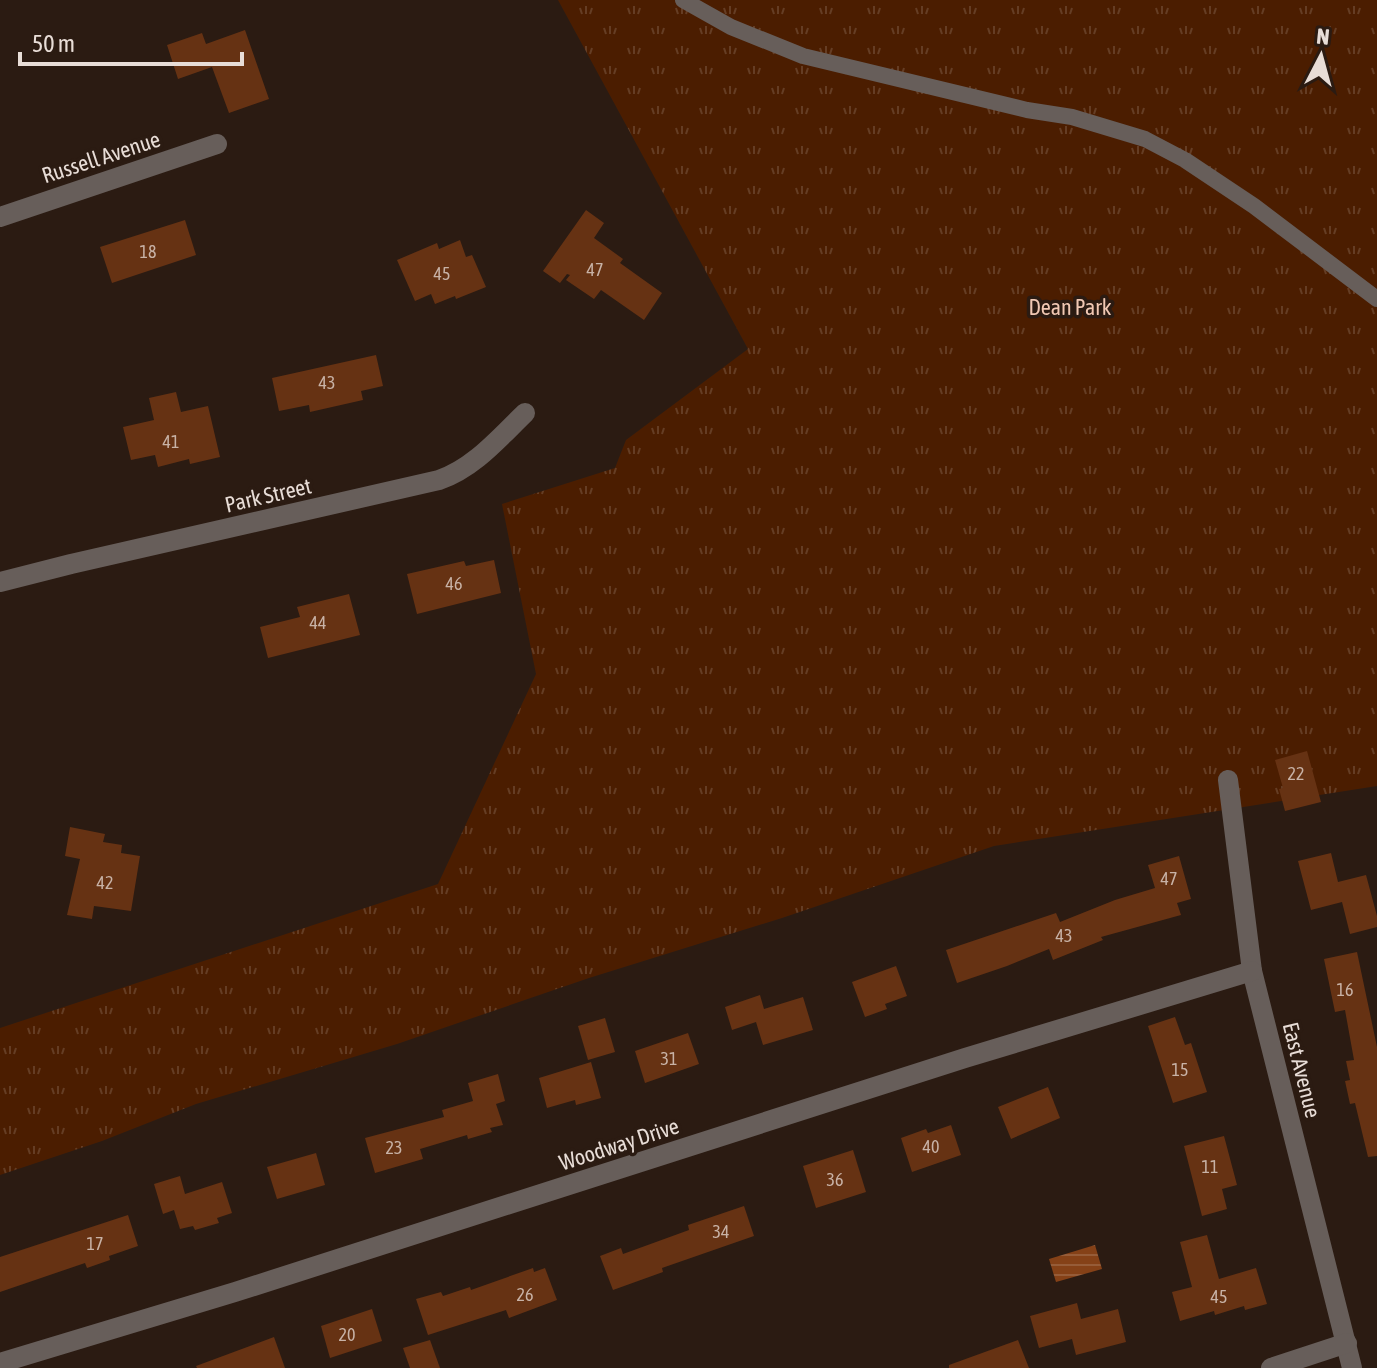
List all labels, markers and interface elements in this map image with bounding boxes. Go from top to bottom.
scale bar [20,16,242,66]
north arrow [1281,16,1361,96]
text: N [1315,23,1331,50]
text: 50 m [32,30,75,57]
street label: Russell Avenue [39,126,163,188]
house number: 18 [140,241,156,262]
house number: 47 [587,259,603,280]
house number: 45 [434,263,450,284]
park label: Dean Park [1029,294,1112,320]
house number: 43 [319,372,335,393]
house number: 41 [163,431,179,452]
street label: Park Street [222,472,314,518]
house number: 46 [446,573,462,594]
house number: 44 [310,612,326,633]
house number: 22 [1288,763,1304,784]
house number: 47 [1161,868,1177,889]
house number: 42 [97,872,113,893]
house number: 43 [1056,925,1072,946]
house number: 16 [1337,979,1353,1000]
street label: East Avenue [1278,1019,1326,1121]
house number: 31 [661,1048,677,1069]
house number: 15 [1172,1059,1188,1080]
street label: Woodway Drive [556,1112,682,1176]
house number: 40 [923,1136,939,1157]
house number: 23 [386,1137,402,1158]
house number: 11 [1202,1156,1218,1177]
house number: 36 [827,1169,843,1190]
house number: 34 [713,1221,729,1242]
house number: 17 [87,1233,103,1254]
house number: 26 [517,1284,533,1305]
house number: 45 [1211,1286,1227,1307]
house number: 20 [339,1324,355,1345]

